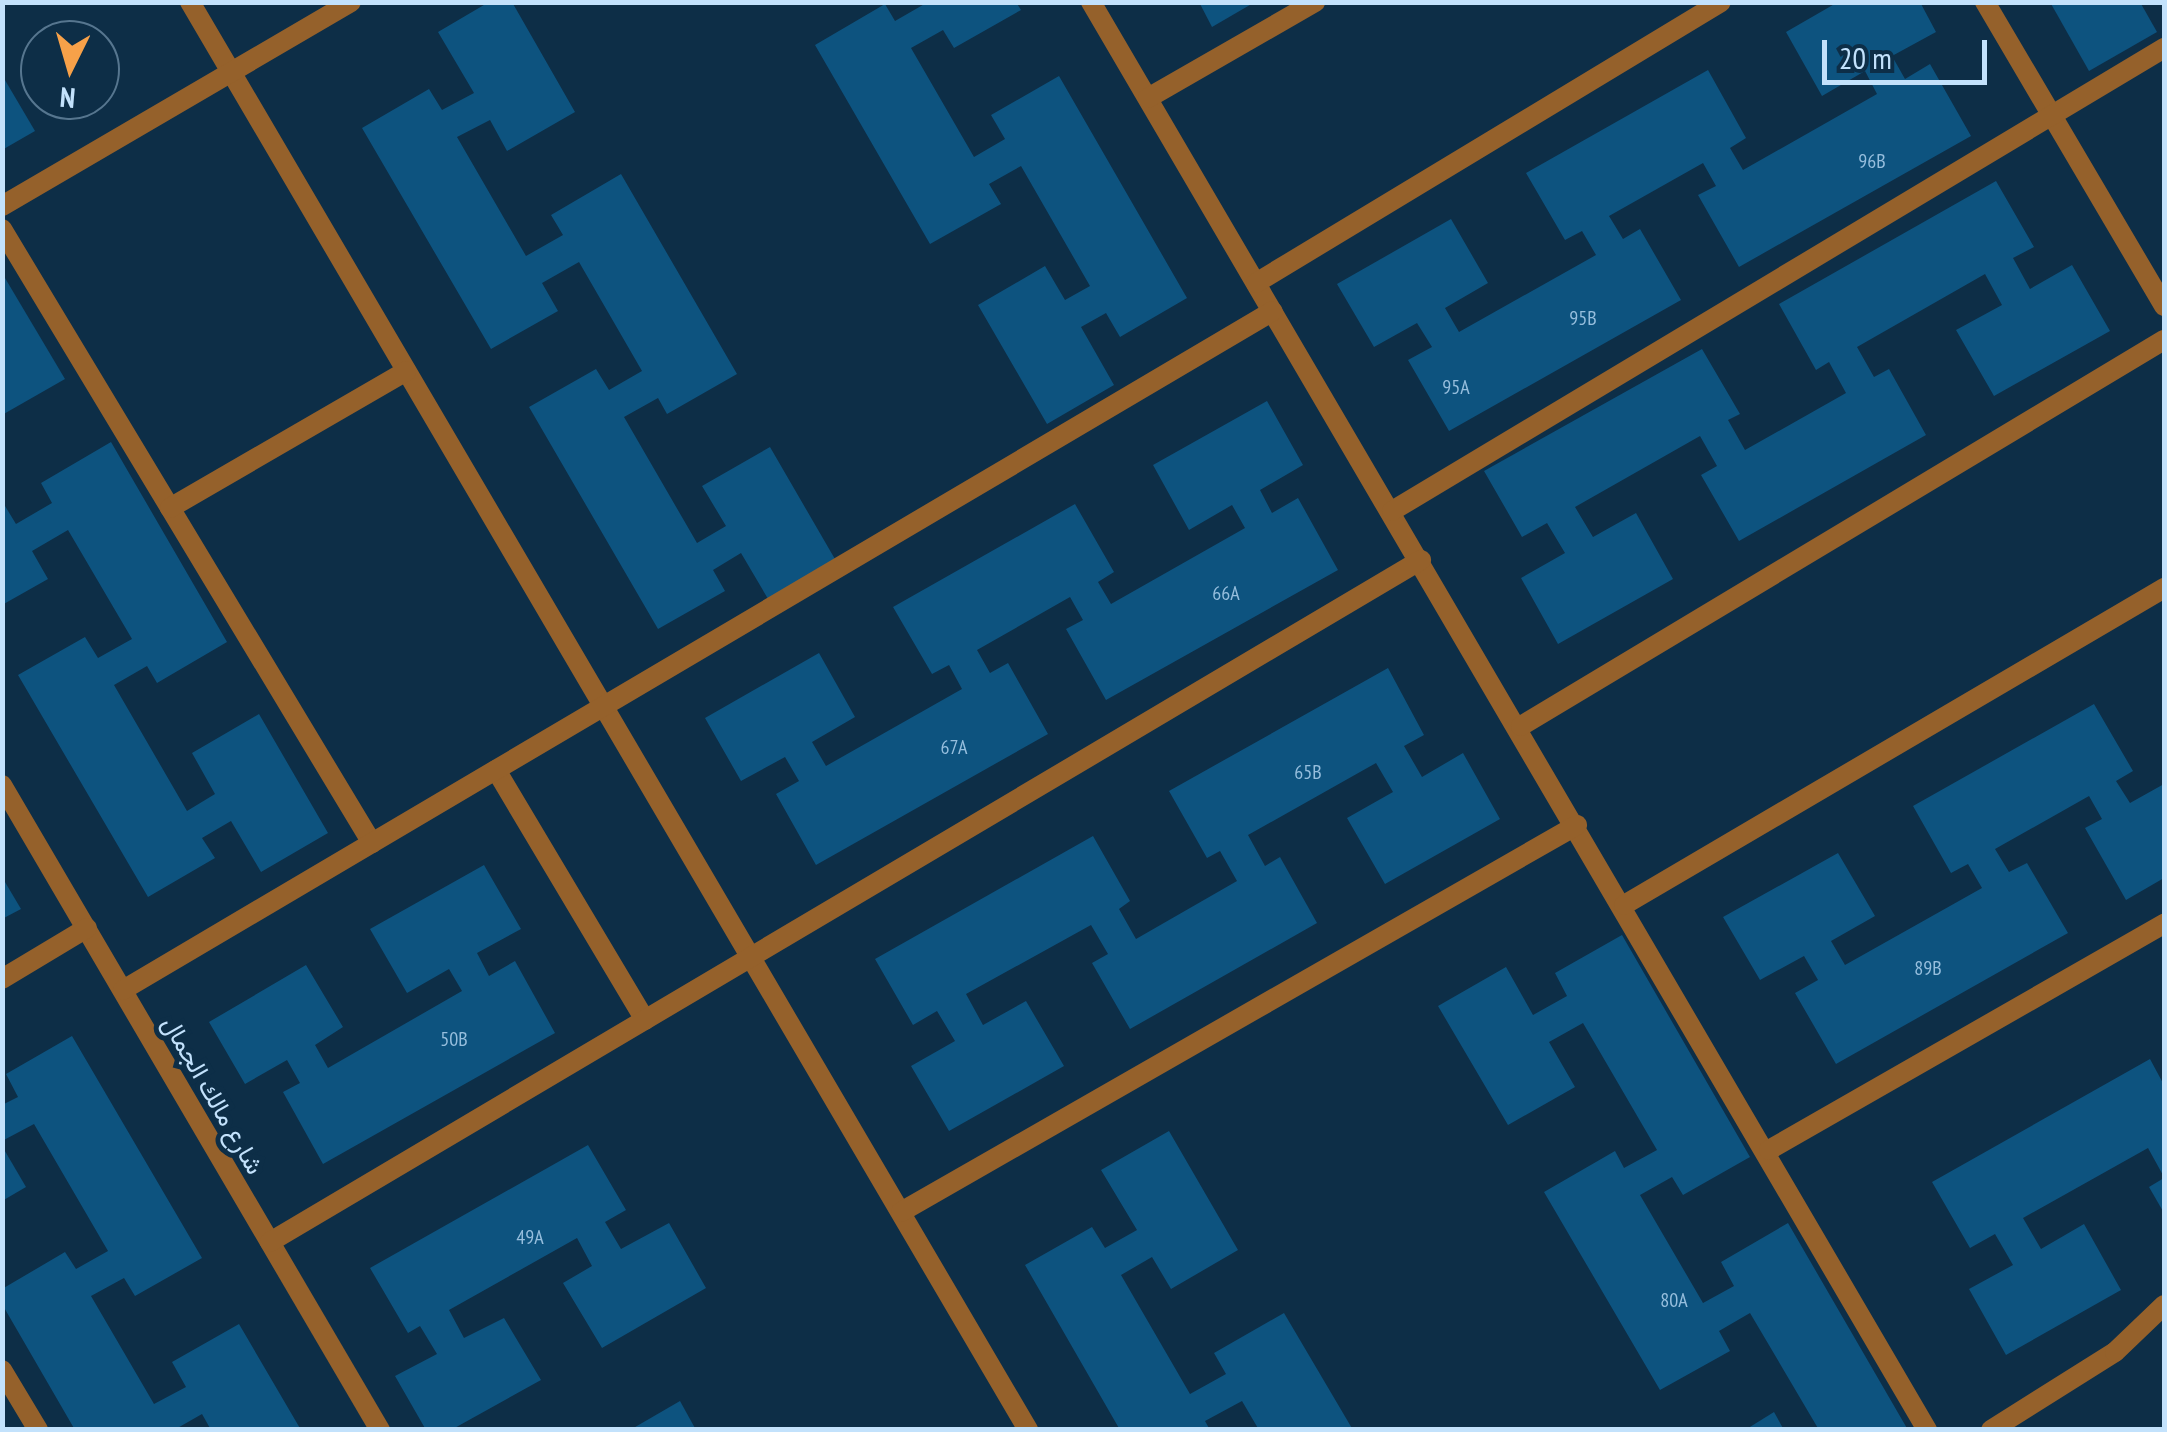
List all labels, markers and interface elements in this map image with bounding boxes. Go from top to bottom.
north arrow [20,20,120,120]
scale bar [1827,20,1992,82]
text: 20 m [1839,38,1892,77]
text: N [58,79,77,117]
house number: 96B [1858,149,1886,173]
house number: 95B [1569,306,1597,330]
house number: 95A [1442,375,1470,399]
house number: 66A [1212,581,1240,605]
house number: 67A [940,735,968,759]
house number: 65B [1294,760,1322,784]
house number: 89B [1914,956,1942,980]
street label: شارع مالك الجمال [156,1011,270,1179]
house number: 50B [440,1027,468,1051]
house number: 49A [516,1225,544,1249]
house number: 80A [1660,1288,1688,1312]

